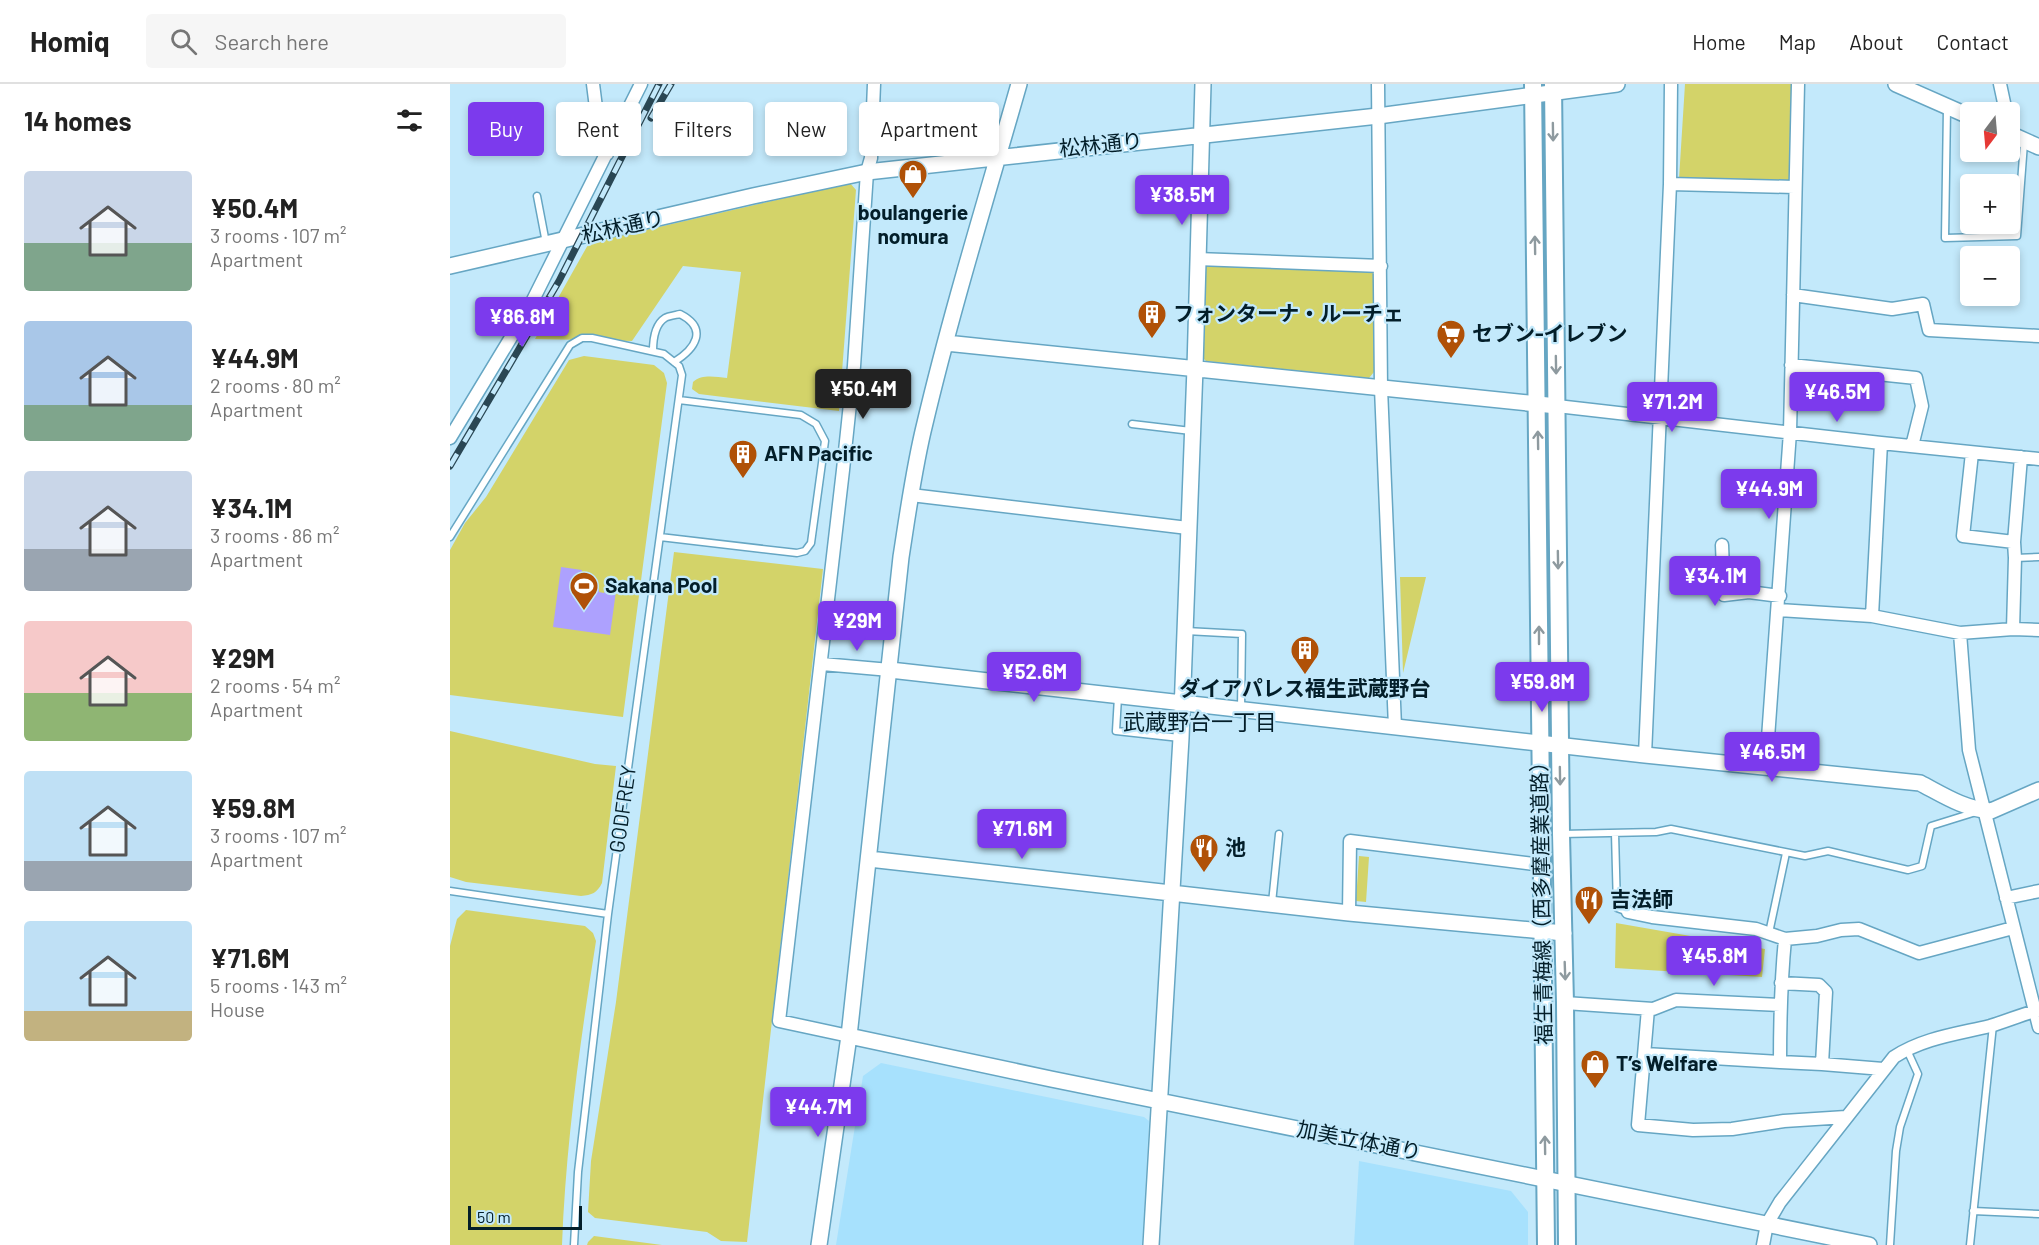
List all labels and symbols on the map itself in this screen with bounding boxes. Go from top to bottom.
north arrow [1960,102,2020,162]
one-way arrow [1547,122,1559,142]
street label: 松林通り [1058,127,1144,160]
shop icon: boulangerie nomura [897,158,929,200]
pin: ¥38.5M [1133,175,1231,226]
place label: boulangerie nomura [858,199,968,248]
street label: 松林通り [579,204,666,247]
one-way arrow [1529,235,1541,255]
pin: ¥86.8M [473,297,571,348]
building icon: フォンターナ・ルーチェ [1136,298,1168,340]
place label: フォンターナ・ルーチェ [1173,300,1404,325]
supermarket icon: セブン-イレブン [1435,318,1467,360]
place label: セブン-イレブン [1472,320,1628,345]
one-way arrow [1550,355,1562,375]
pin: ¥50.4M [814,369,912,420]
pin: ¥46.5M [1788,372,1886,423]
pin: ¥71.2M [1623,382,1721,433]
one-way arrow [1532,430,1543,450]
building icon: AFN Pacific [727,438,759,480]
place label: AFN Pacific [764,440,873,465]
pin: ¥44.9M [1720,469,1818,520]
one-way arrow [1552,550,1564,570]
pin: ¥34.1M [1666,556,1764,607]
sports icon: Sakana Pool [568,570,600,612]
place label: Sakana Pool [605,572,718,597]
pin: ¥29M [821,601,893,652]
one-way arrow [1533,625,1545,645]
building icon: ダイアパレス福生武蔵野台 [1289,634,1321,676]
pin: ¥52.6M [985,652,1083,703]
pin: ¥59.8M [1493,662,1591,713]
place label: ダイアパレス福生武蔵野台 [1179,675,1431,700]
district label: 武蔵野台一丁目 [1123,708,1277,734]
pin: ¥46.5M [1723,732,1821,783]
street label: 福生青梅線（西多摩産業道路） [1525,751,1556,1045]
street label: GODFREY [603,763,640,854]
one-way arrow [1554,766,1566,786]
pin: ¥71.6M [973,809,1071,860]
restaurant icon: 池 [1188,832,1220,874]
place label: 池 [1225,834,1246,859]
restaurant icon: 吉法師 [1573,884,1605,926]
place label: 吉法師 [1610,886,1673,911]
pin: ¥45.8M [1665,936,1763,987]
one-way arrow [1559,961,1570,981]
shop icon: T’s Welfare [1579,1048,1611,1090]
place label: T’s Welfare [1616,1050,1718,1075]
pin: ¥44.7M [769,1087,867,1138]
street label: 加美立体通り [1295,1115,1424,1164]
one-way arrow [1539,1135,1550,1155]
scale bar [468,1203,582,1230]

